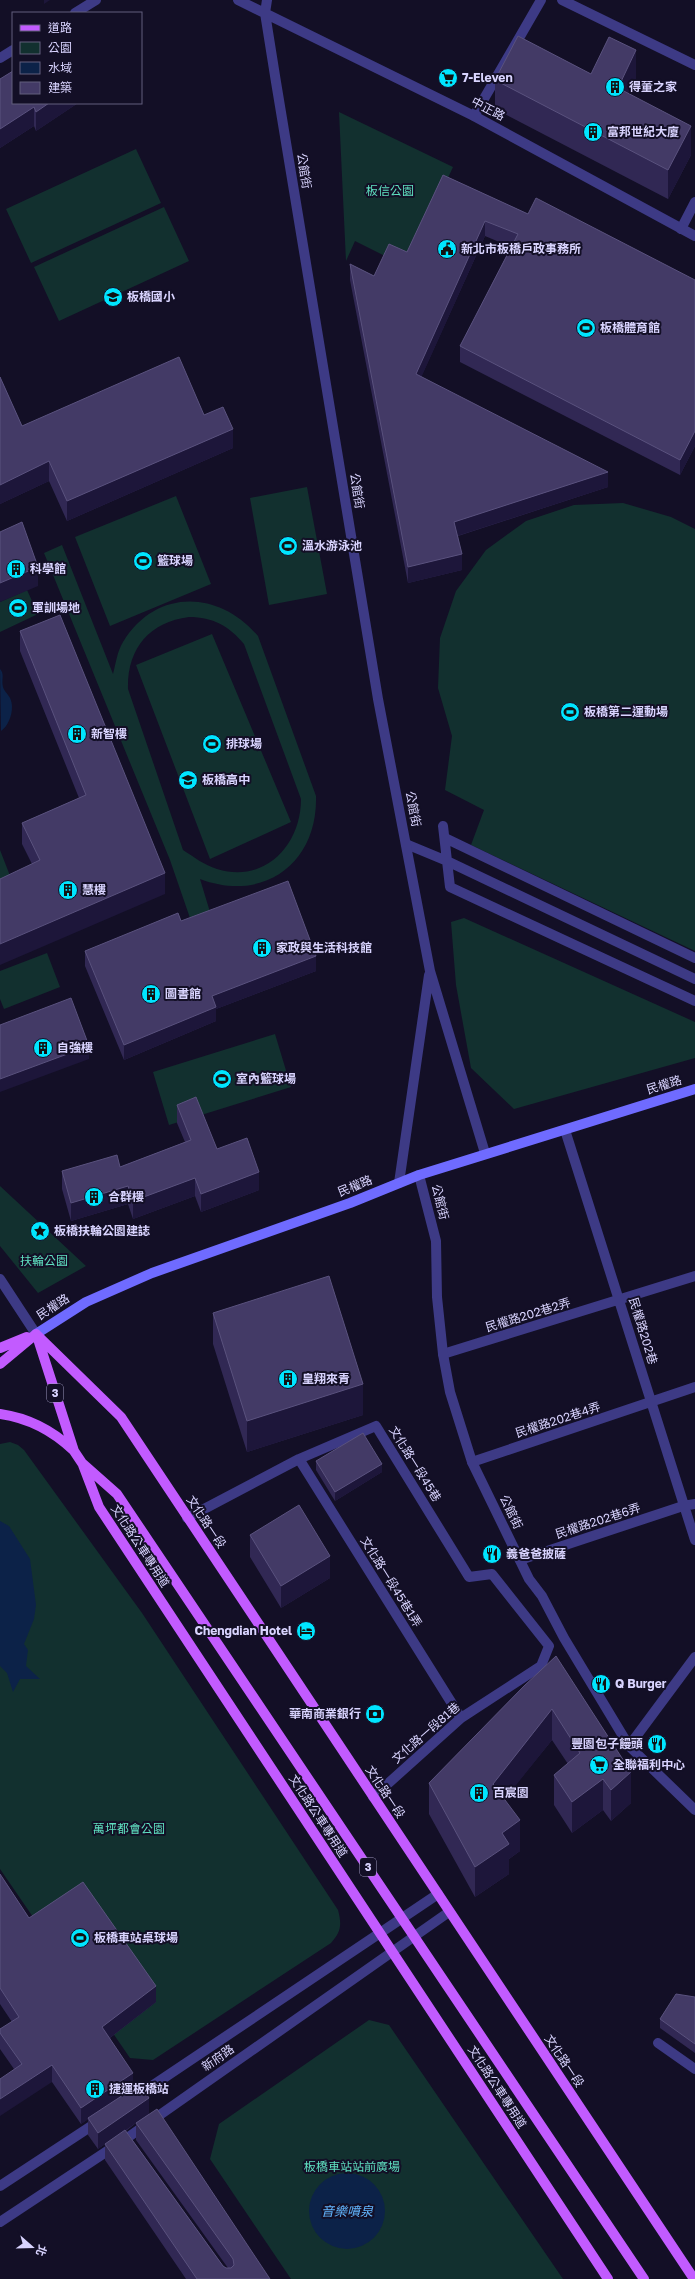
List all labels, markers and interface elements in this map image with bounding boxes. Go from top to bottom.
legend [12,12,142,104]
text: 道路 [48,20,72,35]
text: 公園 [48,40,72,55]
text: 水域 [48,60,72,75]
supermarket icon: 7-Eleven [437,67,459,89]
place label: 7-Eleven [462,70,513,85]
building icon: 得董之家 [604,76,626,98]
place label: 得董之家 [629,79,677,94]
text: 建築 [48,80,72,95]
street label: 中正路 [469,93,508,124]
building icon: 富邦世紀大廈 [582,121,604,143]
place label: 富邦世紀大廈 [607,124,679,139]
street label: 公館街 [294,152,315,190]
park label: 板信公園 [366,183,414,198]
public building icon: 新北市板橋戶政事務所 [436,238,458,260]
place label: 新北市板橋戶政事務所 [461,241,581,256]
school or university icon: 板橋國小 [102,286,124,308]
place label: 板橋國小 [127,289,175,304]
sports icon: 板橋體育館 [575,317,597,339]
place label: 板橋體育館 [600,320,660,335]
street label: 公館街 [347,472,368,510]
sports icon: 溫水游泳池 [277,535,299,557]
place label: 溫水游泳池 [302,538,362,553]
sports icon: 籃球場 [132,550,154,572]
place label: 籃球場 [157,553,193,568]
building icon: 科學館 [5,558,27,580]
place label: 科學館 [30,561,66,576]
sports icon: 軍訓場地 [7,597,29,619]
place label: 軍訓場地 [32,600,80,615]
sports icon: 板橋第二運動場 [559,701,581,723]
place label: 板橋第二運動場 [584,704,668,719]
building icon: 新智樓 [66,723,88,745]
place label: 新智樓 [91,726,127,741]
sports icon: 排球場 [201,733,223,755]
place label: 排球場 [226,736,262,751]
school or university icon: 板橋高中 [177,769,199,791]
place label: 板橋高中 [202,772,250,787]
street label: 公館街 [403,790,424,828]
building icon: 慧樓 [57,879,79,901]
place label: 慧樓 [82,882,106,897]
building icon: 家政與生活科技館 [251,937,273,959]
place label: 家政與生活科技館 [276,940,372,955]
building icon: 圖書館 [140,983,162,1005]
place label: 圖書館 [165,986,201,1001]
building icon: 自強樓 [32,1037,54,1059]
place label: 自強樓 [57,1040,93,1055]
sports icon: 室內籃球場 [211,1068,233,1090]
place label: 室內籃球場 [236,1071,296,1086]
street label: 民權路 [644,1072,683,1097]
street label: 民權路 [335,1172,374,1199]
street label: 公館街 [429,1183,452,1221]
building icon: 合群樓 [83,1186,105,1208]
place label: 合群樓 [108,1189,144,1204]
place icon: 板橋扶輪公園建誌 [29,1220,51,1242]
place label: 板橋扶輪公園建誌 [54,1223,150,1238]
park label: 扶輪公園 [20,1253,68,1268]
street label: 民權路 [34,1290,72,1323]
street label: 民權路202巷2弄 [483,1294,572,1335]
street label: 民權路202巷 [626,1295,661,1366]
building icon: 皇翔來青 [277,1368,299,1390]
place label: 皇翔來青 [302,1371,350,1386]
road number: 3 [47,1384,63,1402]
street label: 民權路202巷4弄 [513,1399,602,1440]
street label: 文化路一段45巷 [386,1423,445,1504]
street label: 公館街 [497,1492,526,1531]
street label: 文化路一段 [183,1493,229,1551]
street label: 民權路202巷6弄 [553,1500,642,1541]
street label: 文化路公車專用道 [108,1501,173,1590]
street label: 文化路一段45巷1弄 [357,1534,425,1630]
restaurant icon: 義爸爸披薩 [481,1543,503,1565]
place label: 義爸爸披薩 [506,1546,566,1561]
hotel icon: Chengdian Hotel [295,1620,317,1642]
place label: Chengdian Hotel [194,1623,292,1638]
restaurant icon: Q Burger [590,1673,612,1695]
place label: Q Burger [615,1676,667,1691]
street label: 文化路一段81巷 [389,1699,463,1766]
bank icon: 華南商業銀行 [364,1703,386,1725]
place label: 華南商業銀行 [289,1706,361,1721]
restaurant icon: 豐園包子饅頭 [646,1733,668,1755]
place label: 豐園包子饅頭 [571,1736,643,1751]
supermarket icon: 全聯福利中心 [588,1754,610,1776]
place label: 全聯福利中心 [613,1757,685,1772]
street label: 文化路一段 [362,1763,408,1821]
street label: 文化路公車專用道 [286,1771,351,1860]
building icon: 百宸園 [468,1782,490,1804]
place label: 百宸園 [493,1785,529,1800]
park label: 萬坪都會公園 [93,1821,165,1836]
road number: 3 [360,1858,376,1876]
sports icon: 板橋車站桌球場 [69,1927,91,1949]
place label: 板橋車站桌球場 [94,1930,178,1945]
street label: 文化路一段 [541,2032,587,2090]
street label: 新府路 [199,2041,237,2074]
street label: 文化路公車專用道 [465,2042,530,2131]
building icon: 捷運板橋站 [84,2078,106,2100]
place label: 捷運板橋站 [109,2081,169,2096]
park label: 板橋車站站前廣場 [304,2159,400,2174]
water label: 音樂噴泉 [321,2203,374,2219]
north arrow [12,2227,52,2267]
text: 北 [34,2243,50,2258]

